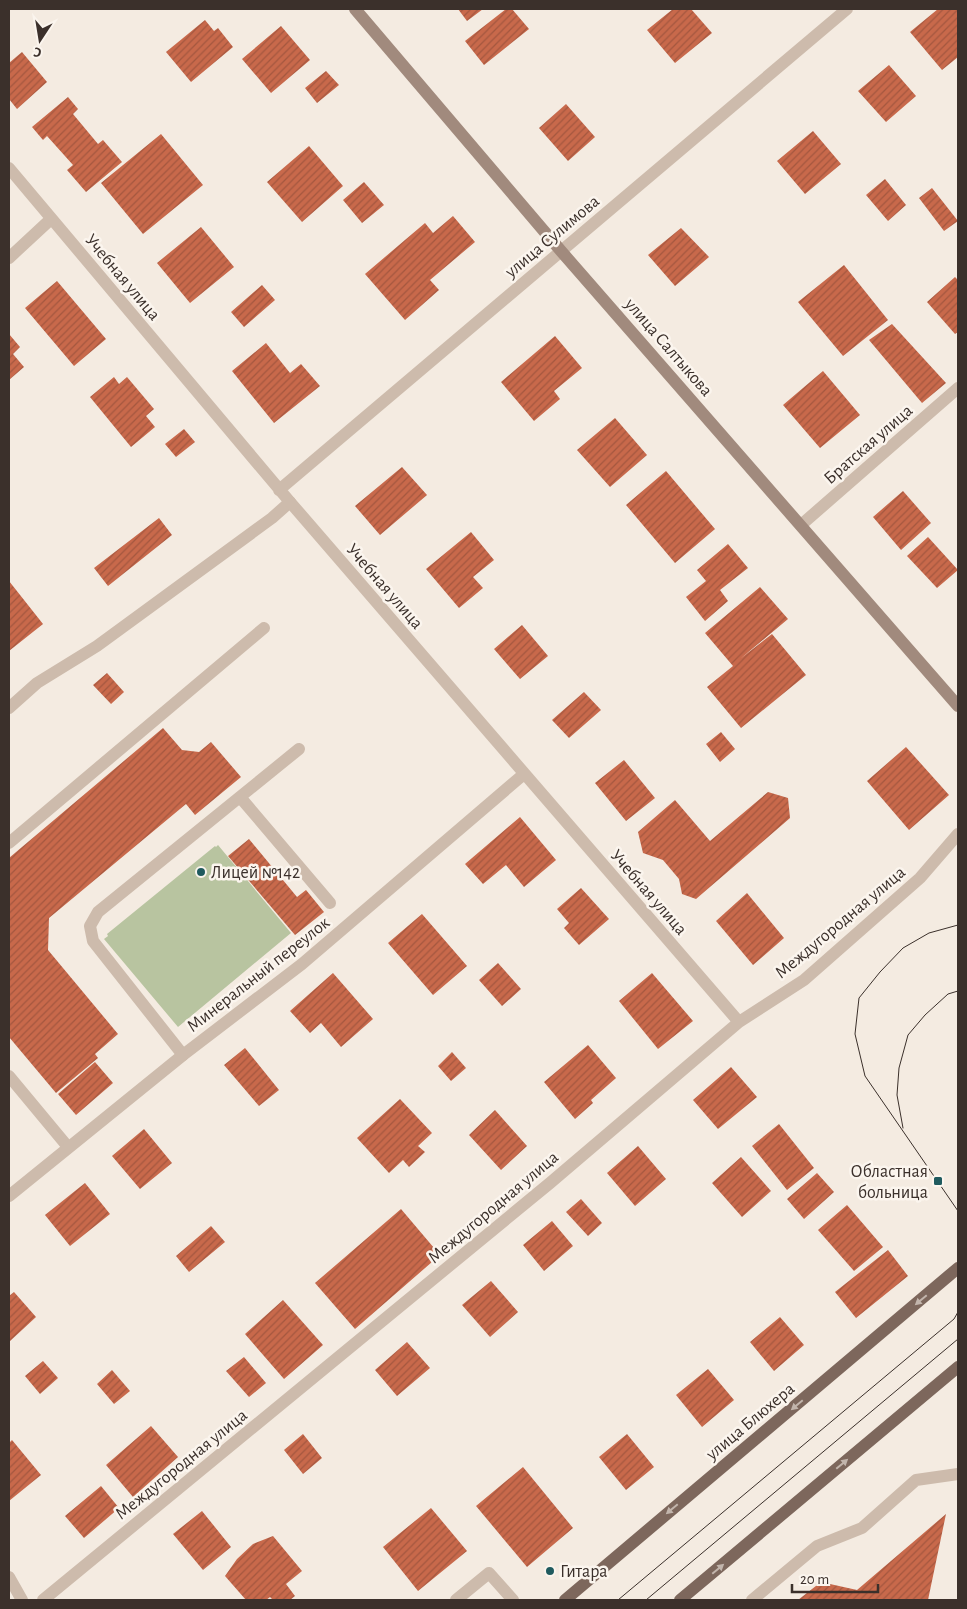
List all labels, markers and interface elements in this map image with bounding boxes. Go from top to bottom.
north arrow [15,15,65,65]
text: С [32,44,43,59]
street label: улица Сулимова [501,192,603,282]
street label: Учебная улица [81,230,164,324]
street label: улица Салтыкова [620,295,715,400]
street label: Братская улица [821,402,916,488]
street label: Учебная улица [343,540,427,633]
street label: Учебная улица [607,846,691,939]
street label: Междугородная улица [772,863,909,982]
place label: Лицей №142 [211,864,300,882]
marker: Лицей №142 [195,866,207,878]
street label: Минеральный переулок [184,913,334,1036]
street label: Междугородная улица [425,1148,562,1267]
place label: Областная больница [851,1162,928,1202]
marker: Областная больница [932,1175,944,1187]
one-way arrow [915,1294,928,1305]
street label: улица Блюхера [702,1380,798,1464]
one-way arrow [790,1399,803,1410]
street label: Междугородная улица [112,1406,251,1523]
one-way arrow [835,1459,848,1470]
one-way arrow [666,1504,679,1515]
scale bar [792,1562,878,1594]
place label: Гитара [560,1563,608,1581]
one-way arrow [711,1563,723,1575]
marker: Гитара [544,1565,556,1577]
text: 20 m [800,1572,829,1587]

